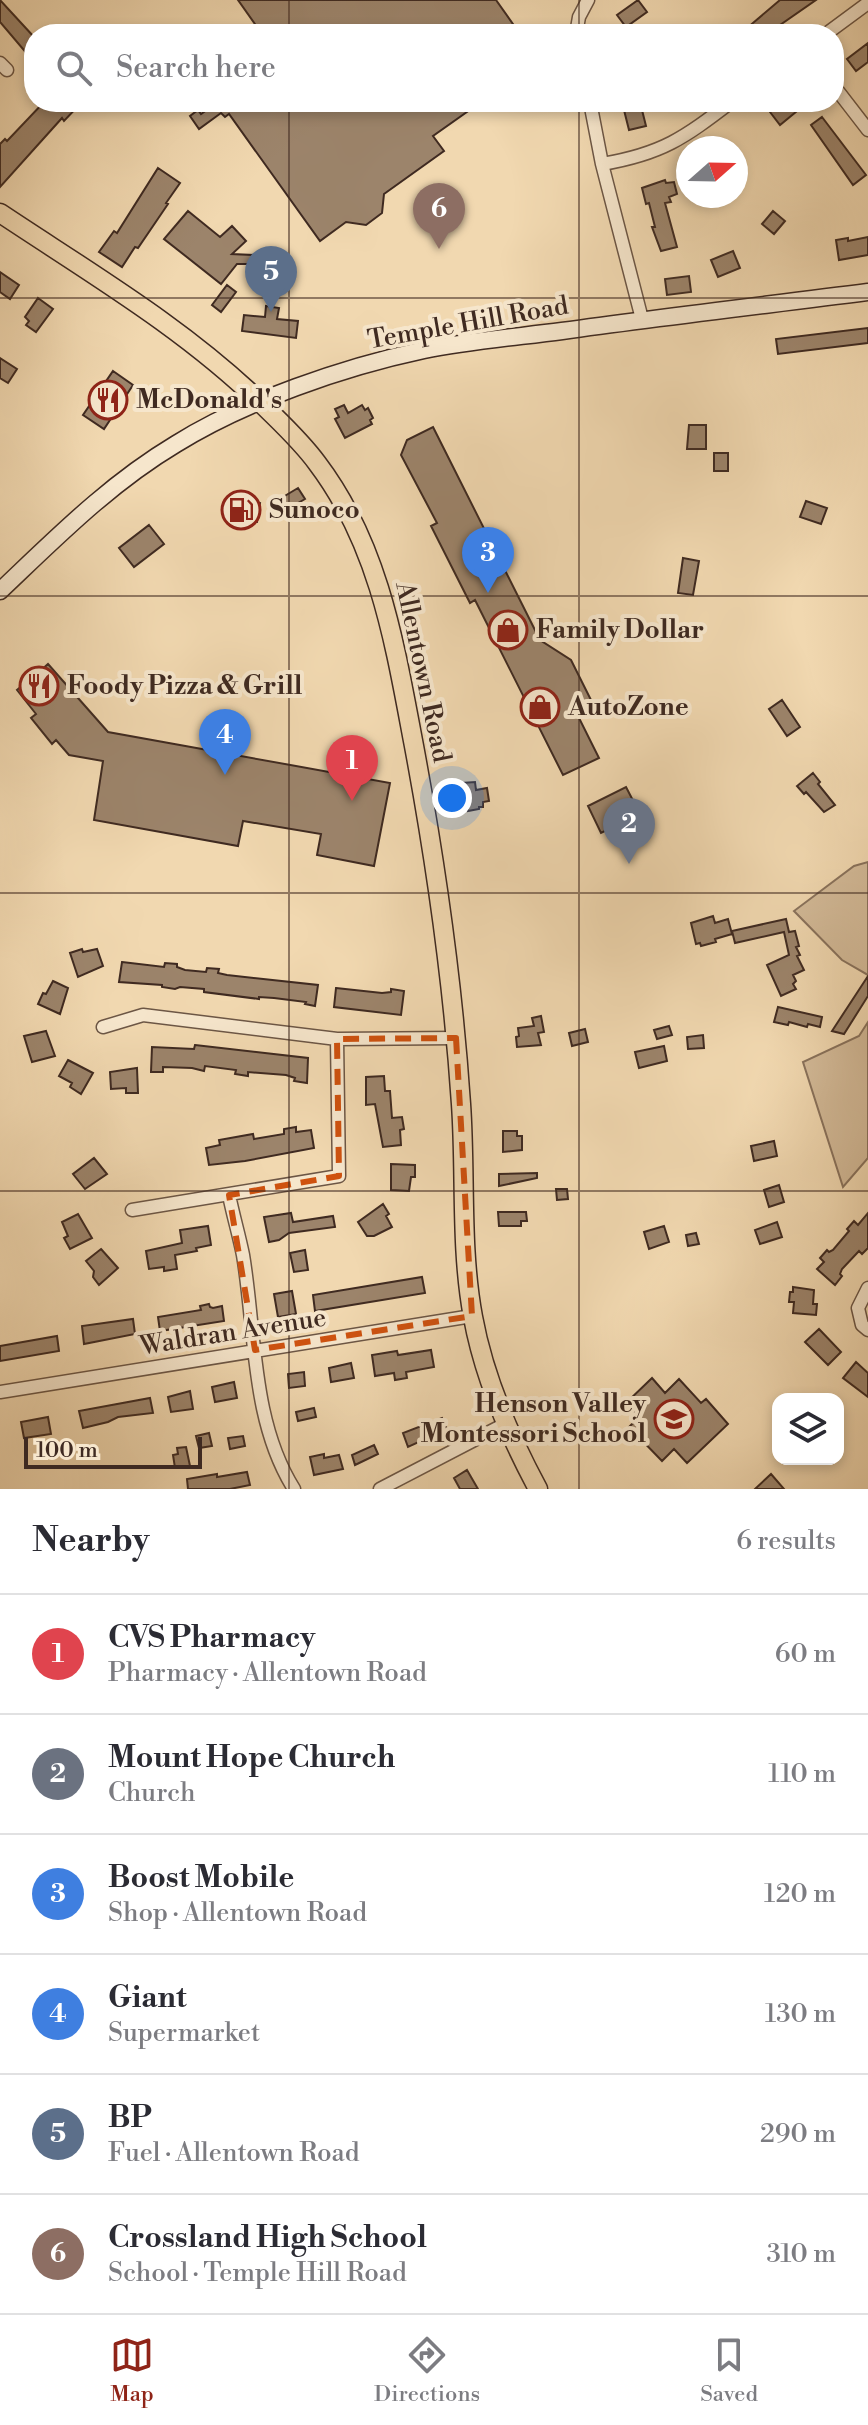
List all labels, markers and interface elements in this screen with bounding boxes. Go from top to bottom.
search box [24,24,844,112]
icon: search [52,46,96,90]
text: Search here [116,49,276,87]
north arrow [676,136,748,208]
pin: 6 [413,183,465,249]
pin: 5 [245,246,297,312]
street label: Temple Hill Road [365,290,571,356]
restaurant icon: McDonald's [87,379,129,421]
place label: McDonald's [136,384,282,416]
fuel station icon: Sunoco [220,489,262,531]
place label: Sunoco [269,494,360,526]
pin: 3 [462,527,514,593]
street label: Allentown Road [388,578,458,765]
shop icon: Family Dollar [487,609,529,651]
place label: Family Dollar [536,614,704,646]
restaurant icon: Foody Pizza & Grill [18,665,60,707]
place label: Foody Pizza & Grill [67,670,303,702]
shop icon: AutoZone [519,686,561,728]
place label: AutoZone [567,691,689,723]
pin: 4 [199,709,251,775]
pin: 1 [326,735,378,801]
your location [432,778,472,818]
pin: 2 [603,798,655,864]
street label: Waldran Avenue [136,1301,329,1363]
place label: Henson Valley Montessori School [420,1388,647,1450]
map controls [772,1393,844,1465]
button: layers [772,1393,844,1465]
school or university icon: Henson Valley Montessori School [653,1398,695,1440]
scale bar [24,1433,202,1469]
text: 100 m [36,1437,98,1464]
text: Nearby [32,1520,150,1562]
text: 6 results [736,1525,836,1557]
text: CVS Pharmacy [108,1619,315,1657]
text: 1 [52,1638,64,1670]
text: 60 m [775,1638,836,1670]
text: Pharmacy · Allentown Road [108,1657,427,1689]
text: Mount Hope Church [108,1739,395,1777]
text: 2 [50,1758,66,1790]
text: 110 m [768,1758,836,1790]
text: Church [108,1777,196,1809]
text: Boost Mobile [108,1859,294,1897]
text: 3 [50,1878,66,1910]
text: 120 m [764,1878,836,1910]
text: Shop · Allentown Road [108,1897,367,1929]
text: Giant [108,1979,187,2017]
text: 4 [49,1998,67,2030]
text: 130 m [765,1998,836,2030]
text: Supermarket [108,2017,260,2049]
text: BP [108,2099,152,2137]
text: 5 [50,2118,66,2150]
text: 290 m [760,2118,836,2150]
text: Fuel · Allentown Road [108,2137,360,2169]
text: Crossland High School [108,2219,427,2257]
text: 6 [50,2238,66,2270]
text: 310 m [767,2238,836,2270]
text: School · Temple Hill Road [108,2257,407,2289]
tab: Map [110,2333,154,2408]
tab: Directions [374,2333,480,2408]
tab: Saved [700,2333,758,2408]

